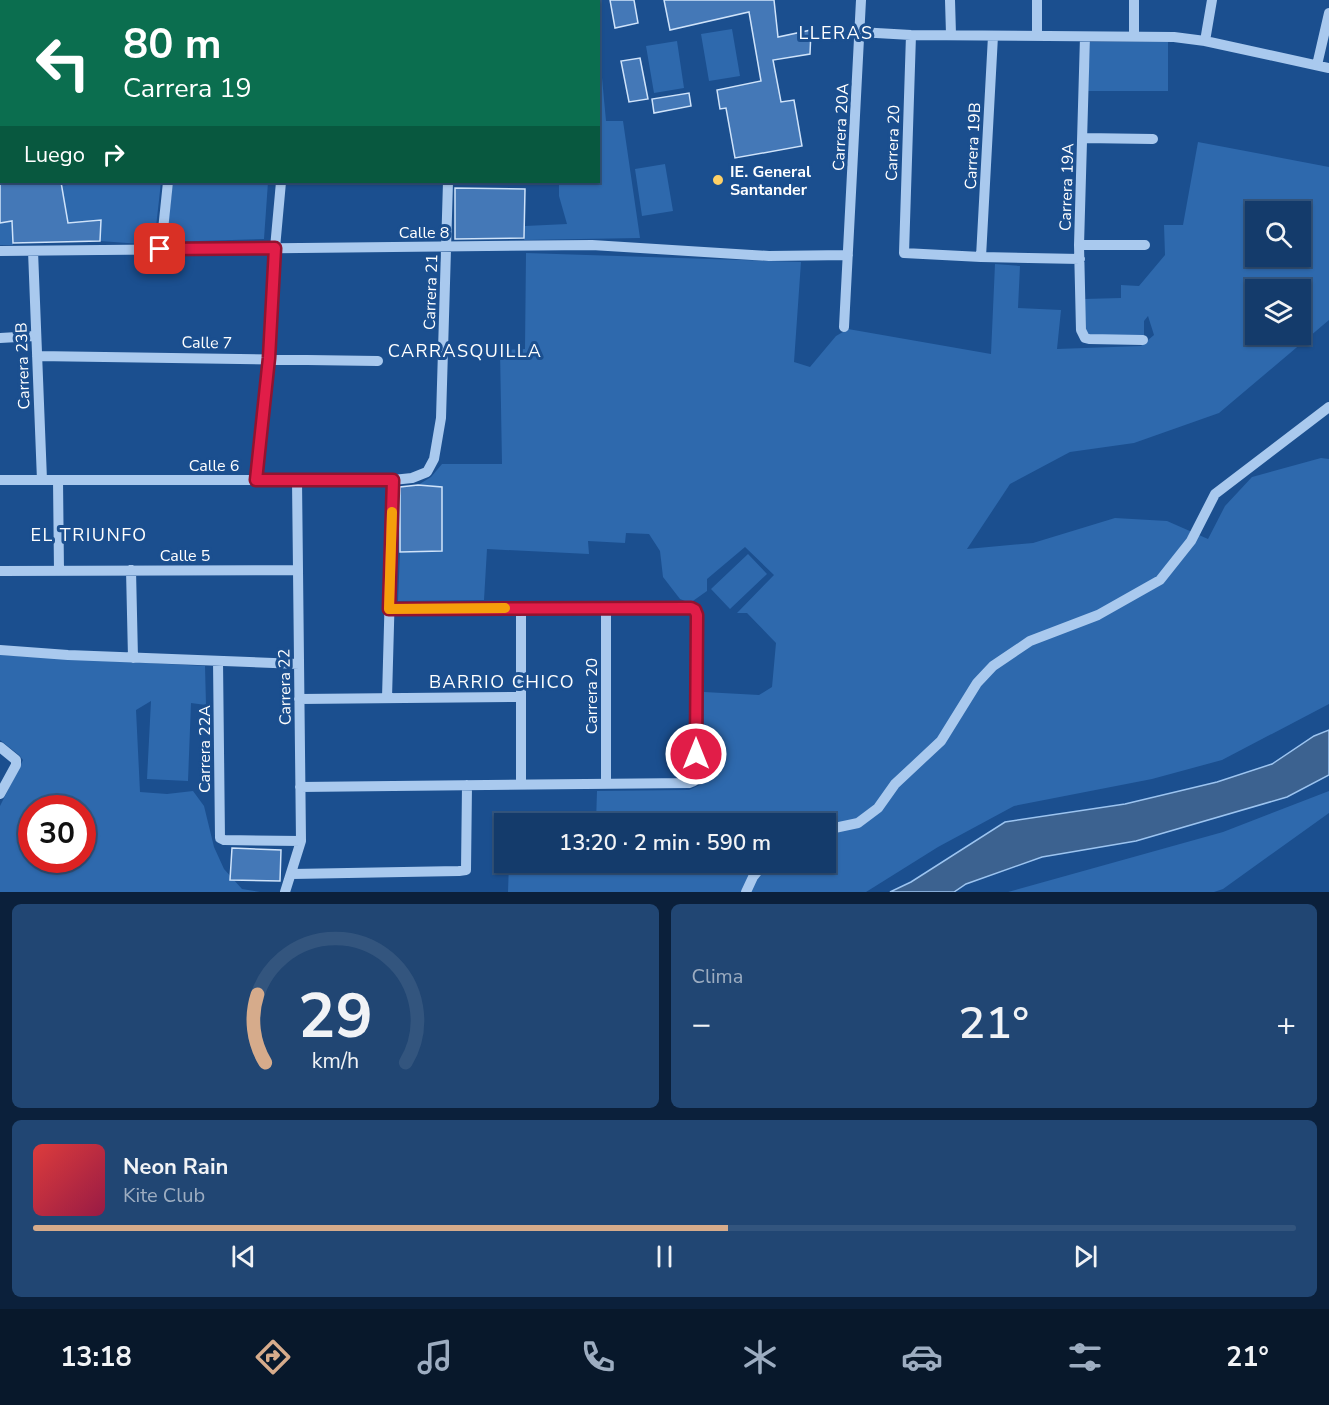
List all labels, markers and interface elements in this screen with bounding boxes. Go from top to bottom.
text: 80 m [123,16,222,73]
district label: LLERAS [799,21,873,45]
icon: left [24,24,102,102]
text: Carrera 19 [123,70,252,107]
street label: Carrera 20A [828,82,854,172]
street label: Carrera 19B [960,102,986,190]
street label: Carrera 20 [881,105,905,182]
icon: right [97,138,130,171]
text: Luego [24,140,85,170]
street label: Carrera 19A [1054,142,1080,231]
place label: IE. General Santander [730,161,811,201]
marker: IE. General Santander [711,173,725,187]
map controls [1245,201,1311,345]
button: search [1245,201,1311,267]
street label: Calle 8 [399,222,449,244]
pin [134,223,185,274]
icon: arrive [143,232,176,265]
street label: Carrera 21 [419,254,443,331]
button: layers [1245,279,1311,345]
street label: Carrera 23B [10,322,36,410]
street label: Calle 7 [181,332,232,354]
district label: CARRASQUILLA [388,339,542,363]
street label: Calle 6 [189,455,239,477]
district label: EL TRIUNFO [30,523,148,547]
street label: Calle 5 [160,545,210,567]
street label: Carrera 22 [273,649,297,725]
street label: Carrera 20 [581,658,603,734]
district label: BARRIO CHICO [429,670,575,694]
street label: Carrera 22A [194,705,216,793]
position arrow [664,722,728,786]
speed limit sign: 30 [18,795,96,873]
text: 13:20 · 2 min · 590 m [559,828,771,858]
text: Clima [692,963,743,990]
text: 29 [298,974,373,1059]
text: 21° [958,993,1029,1054]
text: − [692,1002,711,1047]
text: + [1276,1002,1296,1047]
text: km/h [312,1046,359,1076]
text: Neon Rain [123,1152,228,1182]
text: Kite Club [123,1182,205,1209]
icon: previous [227,1240,260,1273]
icon: pause [648,1240,681,1273]
icon: next [1069,1240,1102,1273]
icon: directions [252,1336,294,1378]
icon: music [414,1336,456,1378]
icon: phone [577,1336,619,1378]
icon: climate [739,1336,781,1378]
icon: car [901,1336,943,1378]
icon: filters [1064,1336,1106,1378]
text: 13:18 [60,1339,132,1376]
text: 21° [1226,1339,1269,1376]

